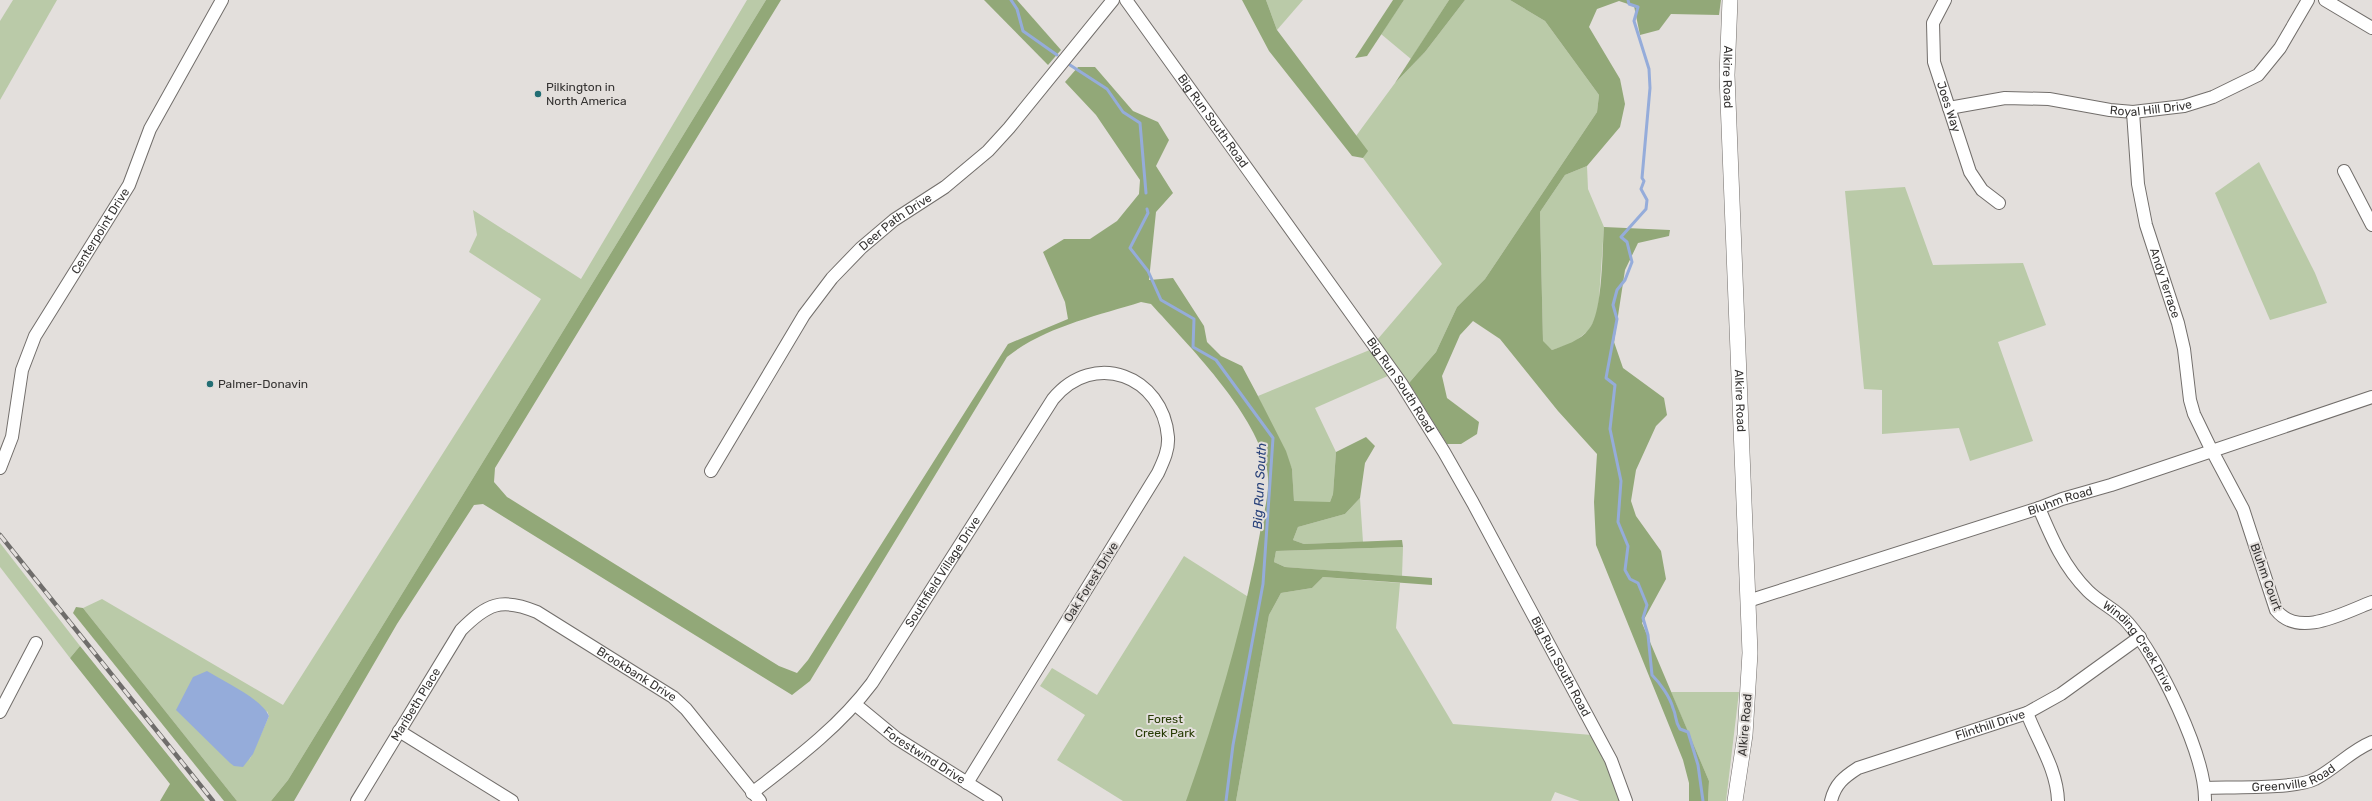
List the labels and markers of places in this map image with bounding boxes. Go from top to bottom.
place label: Pilkington in North America [546,80,627,108]
marker: Pilkington in North America [533,89,543,99]
place label: Palmer-Donavin [218,377,308,391]
marker: Palmer-Donavin [205,379,215,389]

